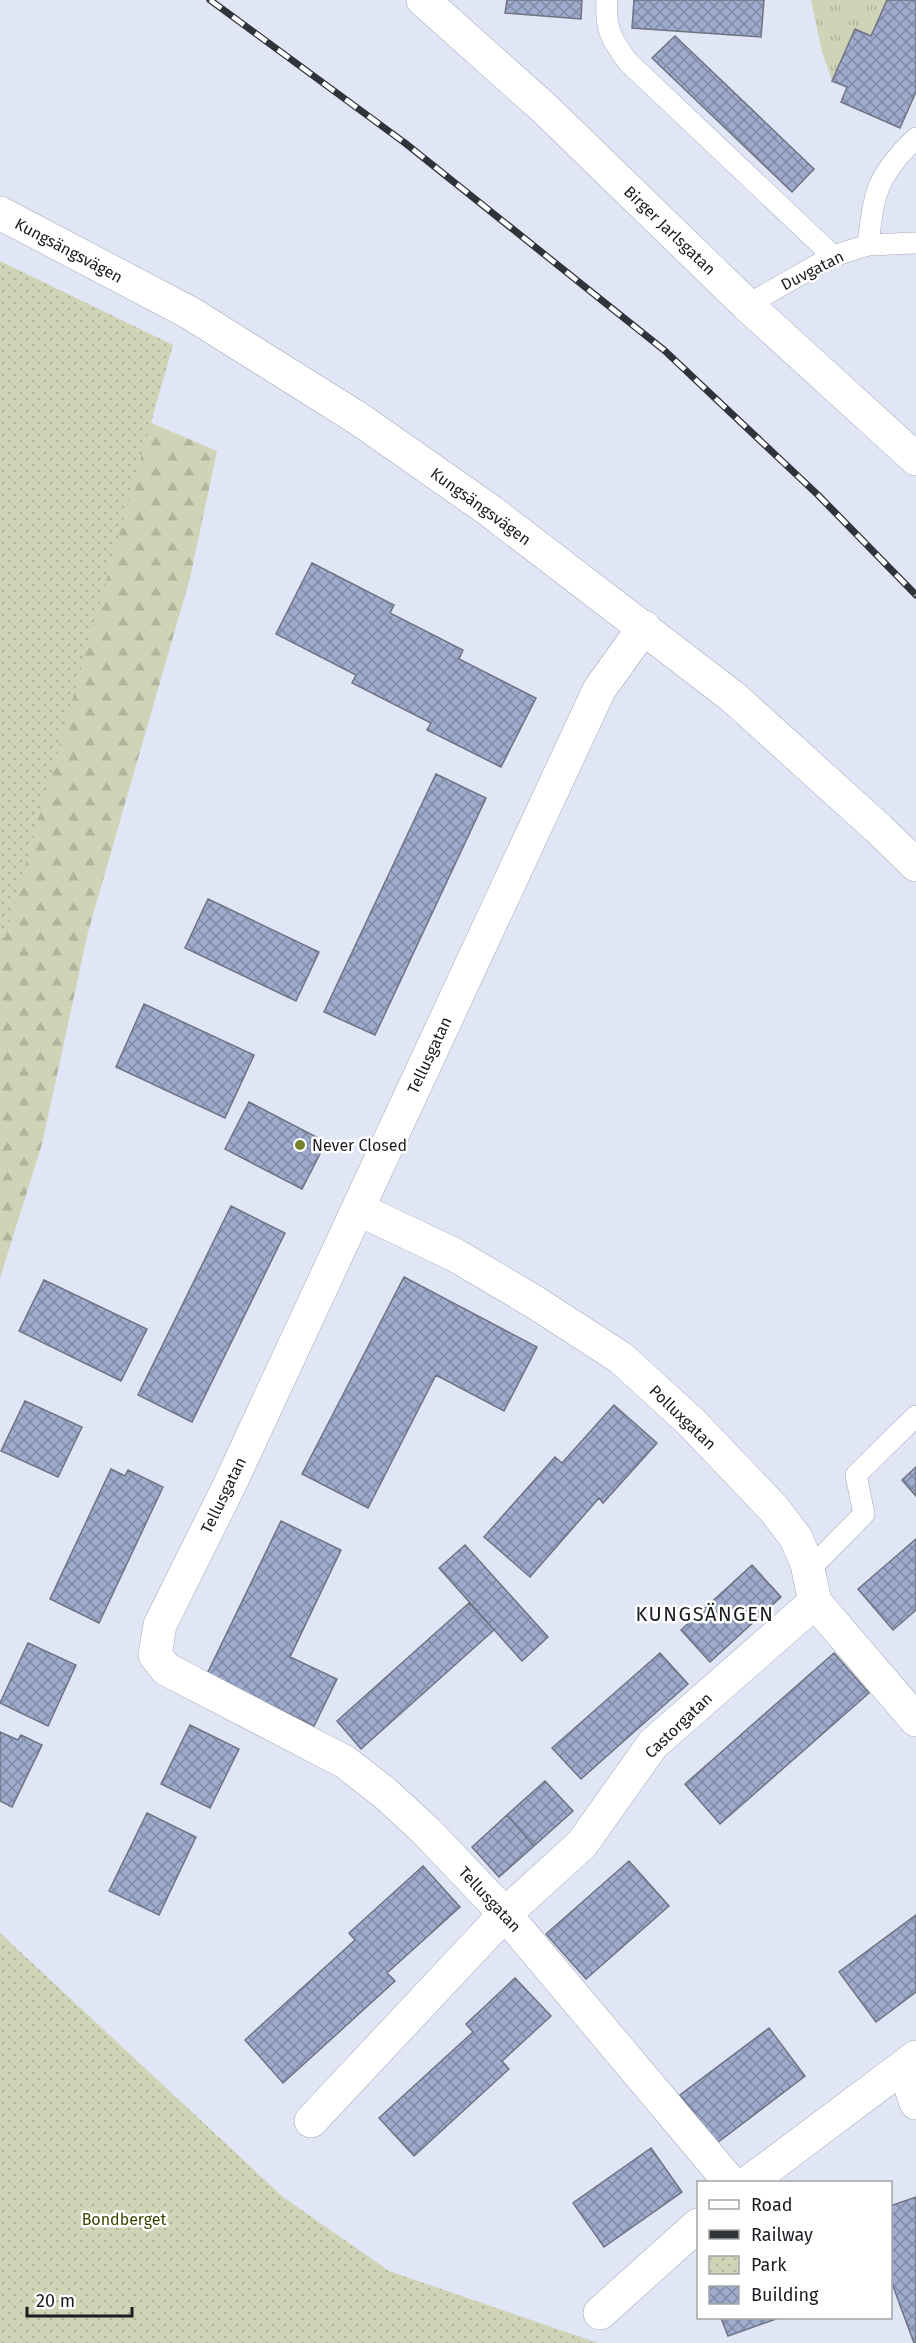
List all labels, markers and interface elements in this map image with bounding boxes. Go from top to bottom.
street label: Birger Jarlsgatan [620,182,719,279]
street label: Kungsängsvägen [12,214,126,287]
street label: Duvgatan [778,247,847,294]
street label: Kungsängsvägen [427,464,535,549]
street label: Tellusgatan [403,1014,456,1097]
place label: Never Closed [312,1136,407,1155]
marker: Never Closed [293,1138,307,1152]
street label: Polluxgatan [645,1381,720,1454]
street label: Tellusgatan [197,1454,250,1537]
district label: KUNGSÄNGEN [635,1602,775,1626]
street label: Castorgatan [641,1689,716,1762]
street label: Tellusgatan [454,1863,525,1936]
legend [697,2181,892,2319]
text: Road [751,2194,793,2216]
park label: Bondberget [82,2210,167,2229]
text: Railway [751,2224,813,2246]
text: Park [751,2254,787,2276]
scale bar [27,2280,132,2318]
text: Building [751,2284,819,2306]
text: 20 m [36,2290,75,2312]

